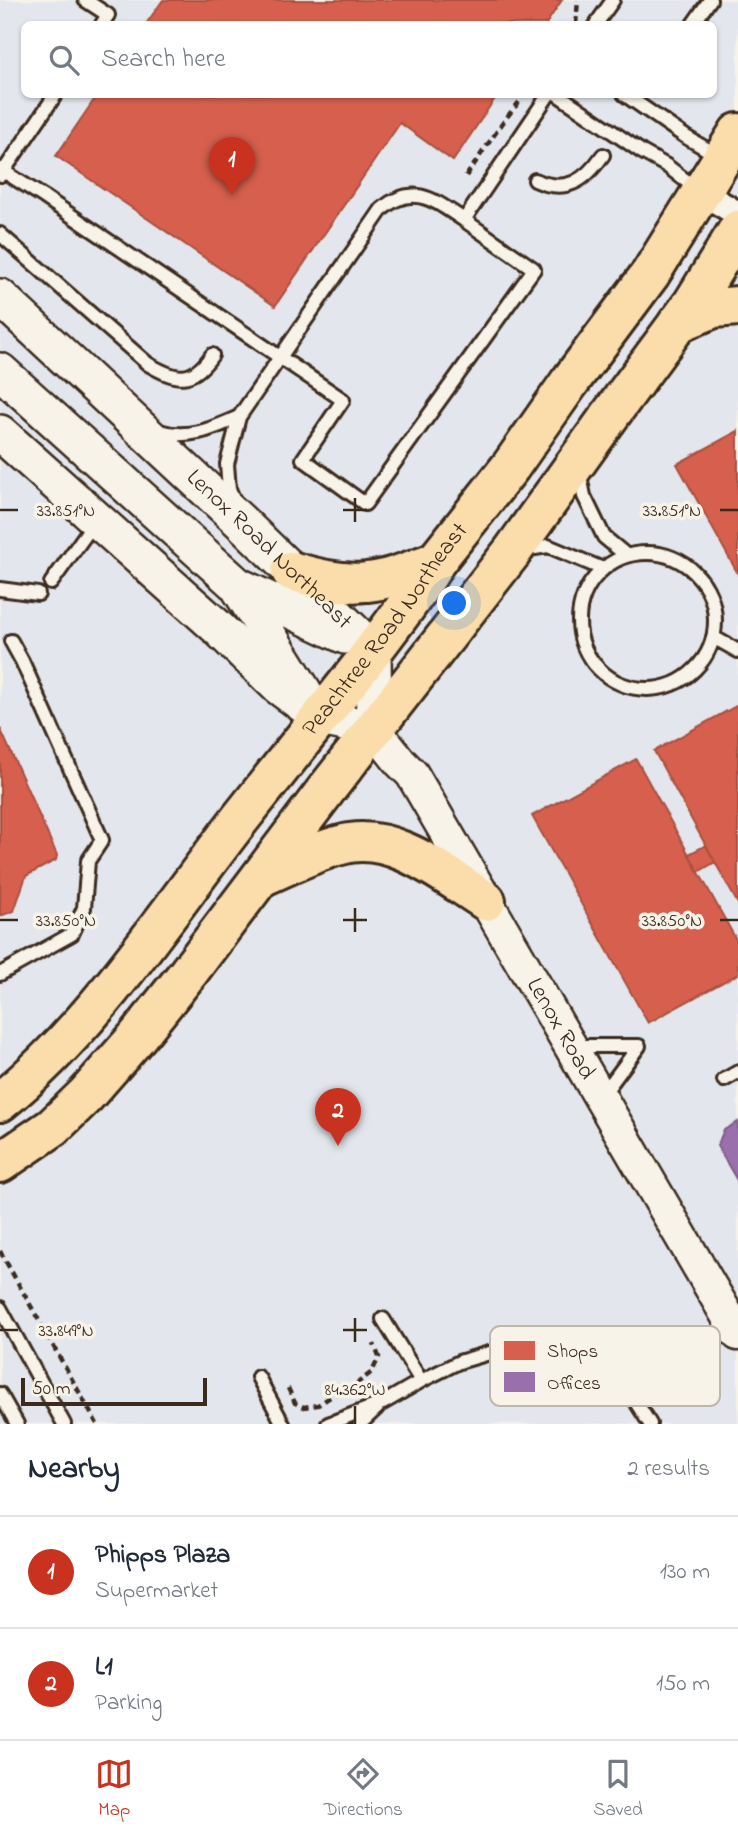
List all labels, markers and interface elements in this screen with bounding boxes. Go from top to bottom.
search box [21,21,717,98]
icon: search [45,41,83,79]
text: Search here [101,41,226,79]
pin: 1 [209,137,255,195]
street label: Lenox Road Northeast [178,461,360,638]
text: 33.851°N [37,499,95,525]
text: 33.851°N [643,499,701,525]
street label: Peachtree Road Northeast [294,515,477,744]
your location [437,586,471,620]
text: 33.850°N [36,909,96,935]
text: 33.850°N [642,909,702,935]
street label: Lenox Road [517,971,604,1087]
pin: 2 [315,1088,361,1146]
text: 33.849°N [38,1319,94,1345]
legend [490,1326,720,1406]
text: Shops [547,1339,598,1366]
text: Offices [547,1371,601,1398]
scale bar [21,1375,206,1407]
text: 50 m [32,1376,71,1403]
text: 84.362°W [325,1378,386,1404]
text: Nearby [28,1448,120,1492]
text: 2 results [627,1453,710,1486]
text: Phipps Plaza [95,1537,230,1575]
text: 1 [47,1556,55,1589]
text: 130 m [660,1556,710,1589]
text: Supermarket [95,1575,218,1608]
text: L1 [95,1649,113,1687]
text: 2 [45,1668,57,1701]
text: 150 m [656,1668,710,1701]
text: Parking [95,1687,162,1720]
tab: Map [95,1755,133,1824]
tab: Directions [324,1755,403,1824]
tab: Saved [593,1755,643,1824]

